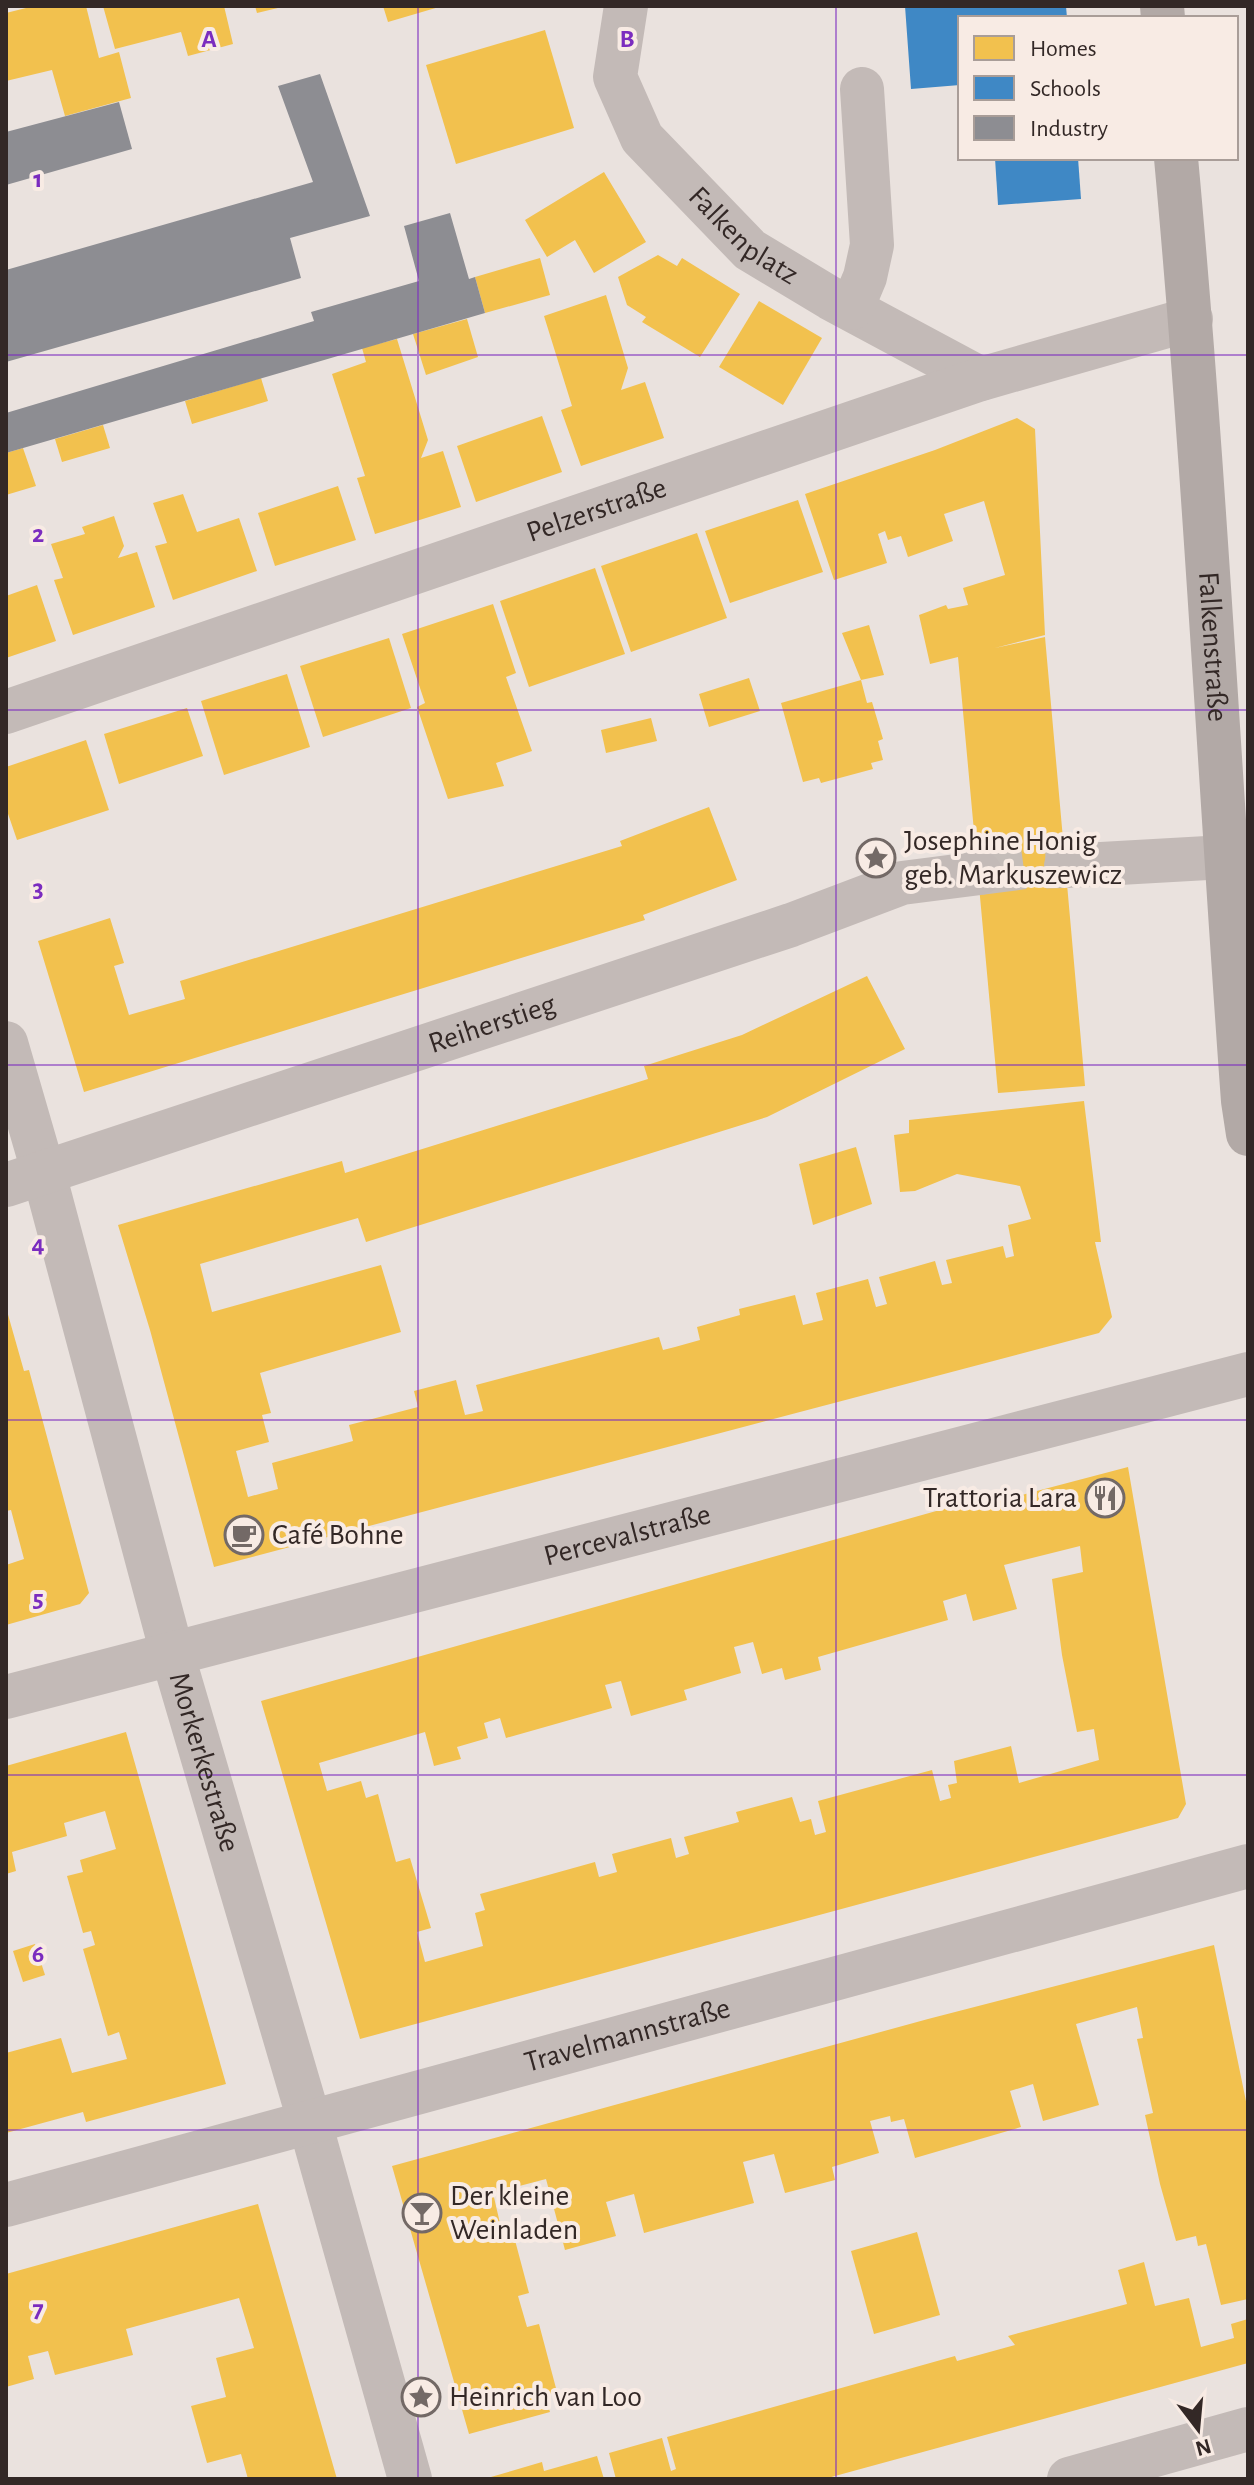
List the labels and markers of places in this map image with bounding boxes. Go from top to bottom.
place label: Josephine Honig geb. Markuszewicz [904,826,1122,890]
place icon: Josephine Honig geb. Markuszewicz [855,837,897,879]
restaurant icon: Trattoria Lara [1084,1477,1126,1519]
place label: Trattoria Lara [923,1483,1077,1513]
cafe icon: Café Bohne [223,1514,265,1556]
place label: Café Bohne [272,1520,404,1550]
place label: Der kleine Weinladen [450,2181,578,2245]
bar icon: Der kleine Weinladen [401,2192,443,2234]
place icon: Heinrich van Loo [400,2376,442,2418]
place label: Heinrich van Loo [449,2382,642,2412]

